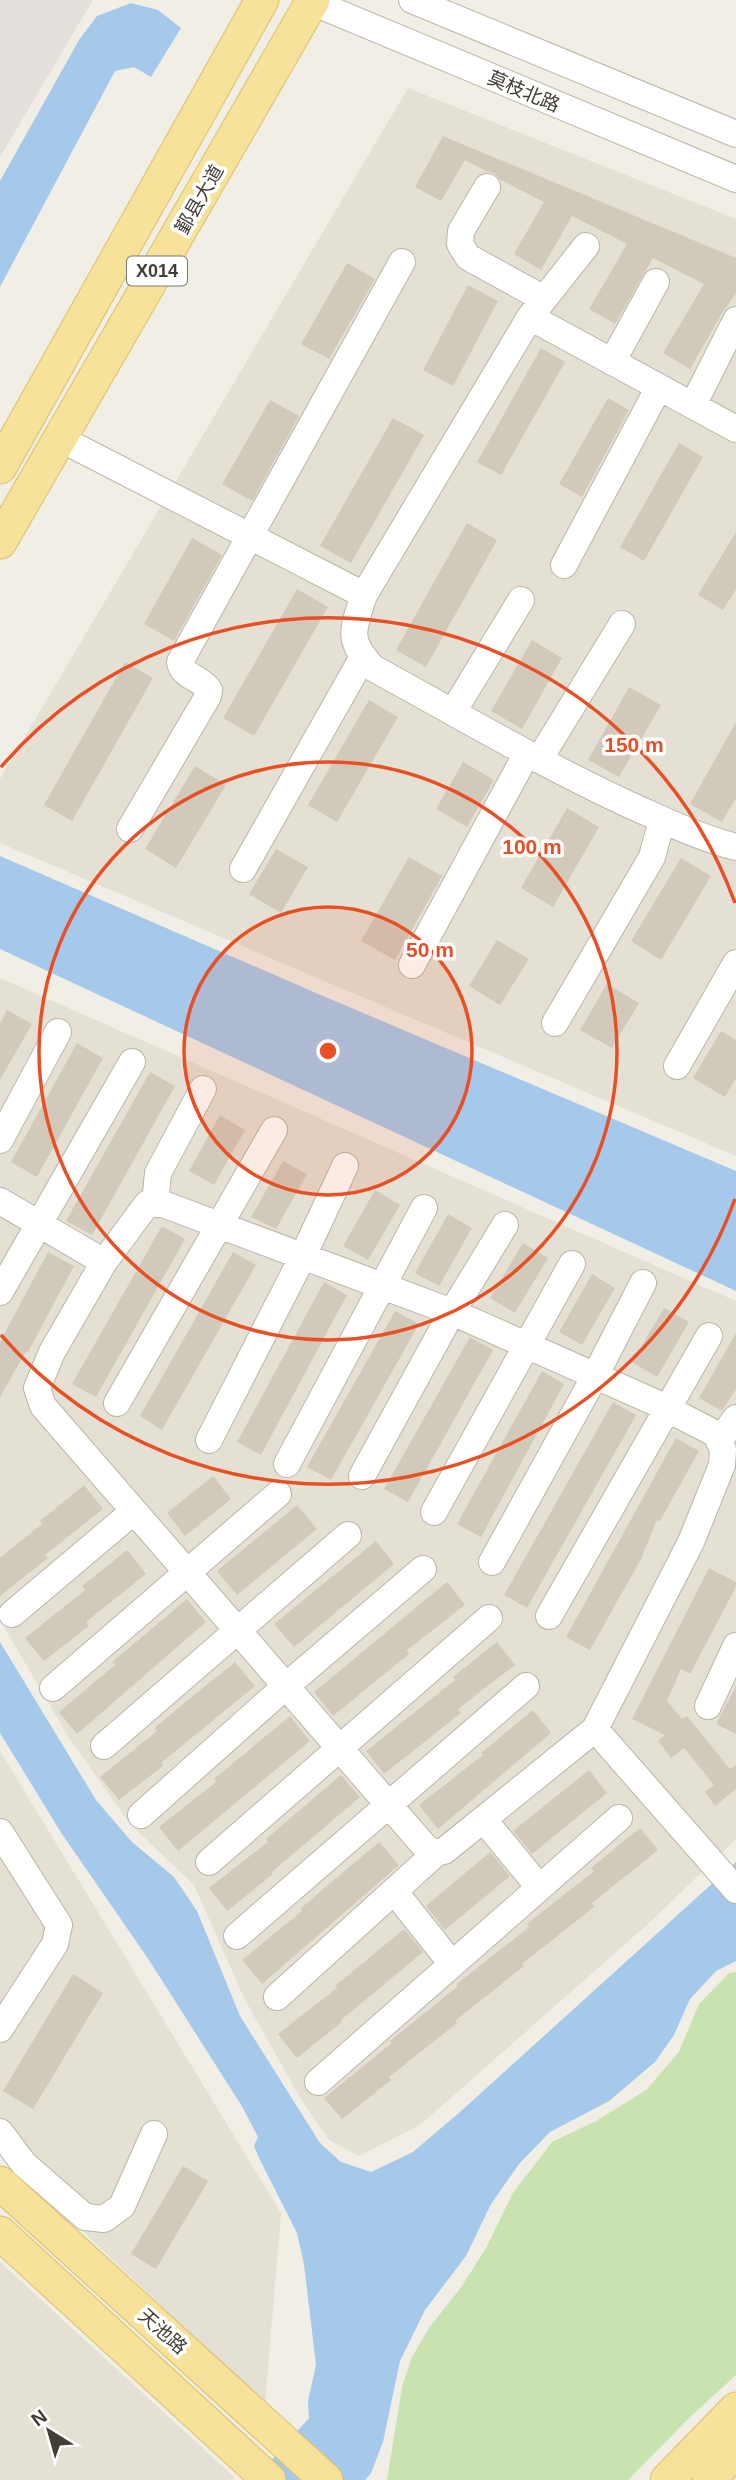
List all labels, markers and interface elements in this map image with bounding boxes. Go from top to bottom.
street label: 莫枝北路 [485,67,563,116]
street label: 鄞县大道 [171,161,228,237]
road number: X014 [127,256,187,286]
text: 150 m [604,733,664,756]
text: 100 m [502,835,562,858]
text: 50 m [406,938,454,961]
centre of rings [316,1039,340,1063]
street label: 天池路 [134,2304,191,2358]
north arrow [14,2396,84,2466]
text: N [27,2405,51,2430]

